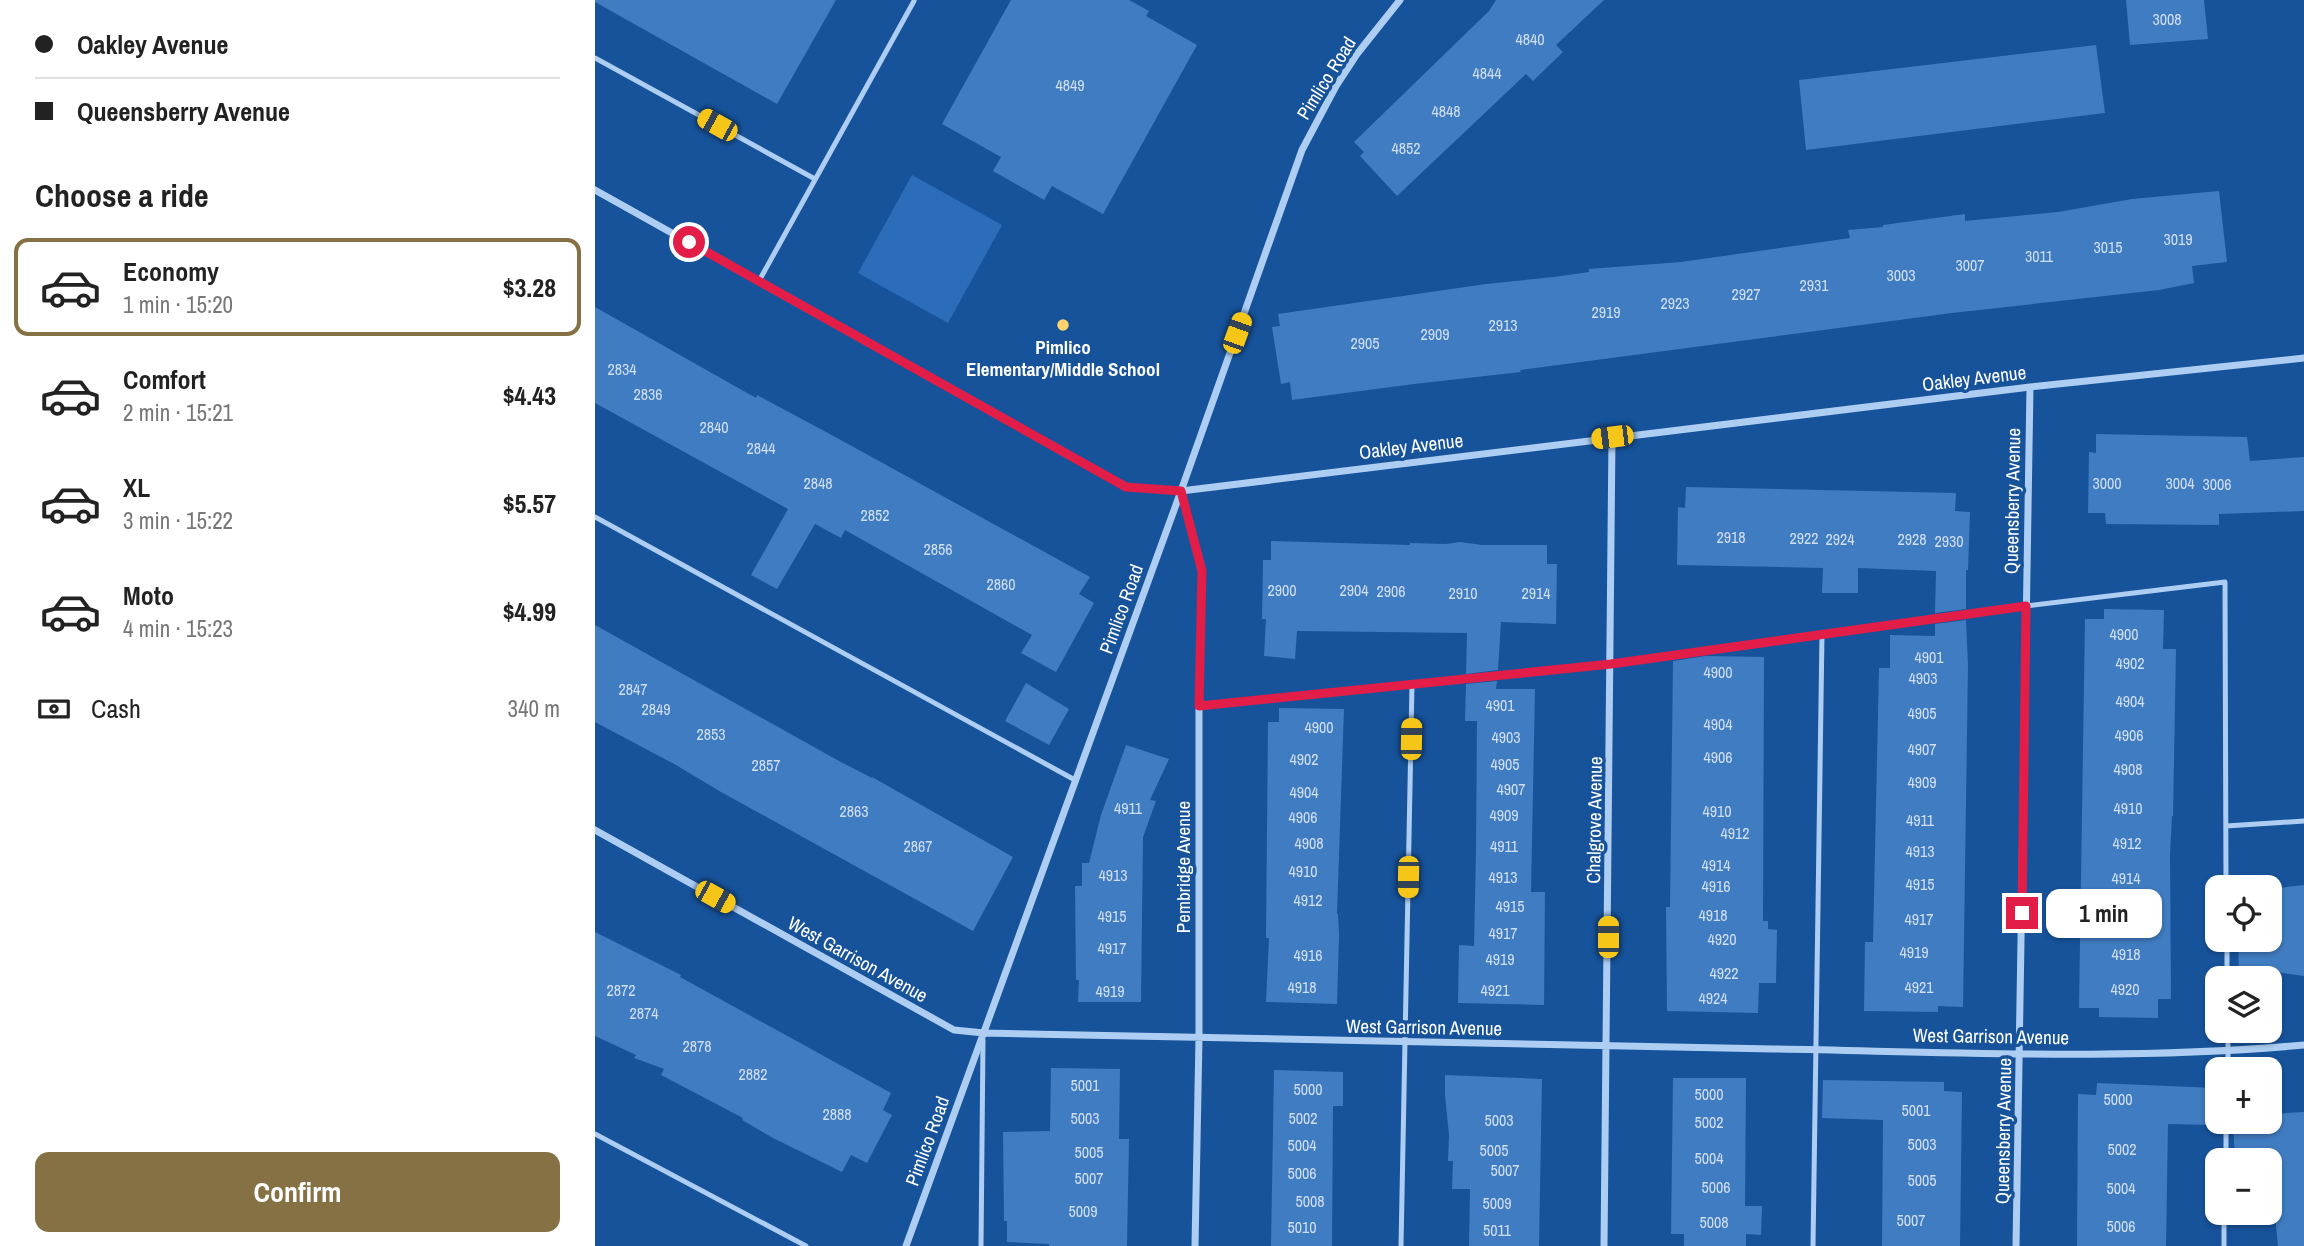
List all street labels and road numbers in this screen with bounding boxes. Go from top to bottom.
street label: Pimlico Road [1290,31,1362,125]
street label: Oakley Avenue [1921,359,2027,397]
street label: Oakley Avenue [1358,427,1464,465]
street label: Queensberry Avenue [1998,428,2026,574]
street label: Pimlico Road [1093,561,1149,657]
street label: Chalgrove Avenue [1580,756,1608,884]
street label: Pembridge Avenue [1170,801,1196,933]
street label: West Garrison Avenue [783,910,933,1008]
street label: West Garrison Avenue [1346,1013,1502,1041]
street label: West Garrison Avenue [1913,1022,2069,1050]
street label: Queensberry Avenue [1989,1058,2017,1204]
street label: Pimlico Road [899,1093,955,1189]

